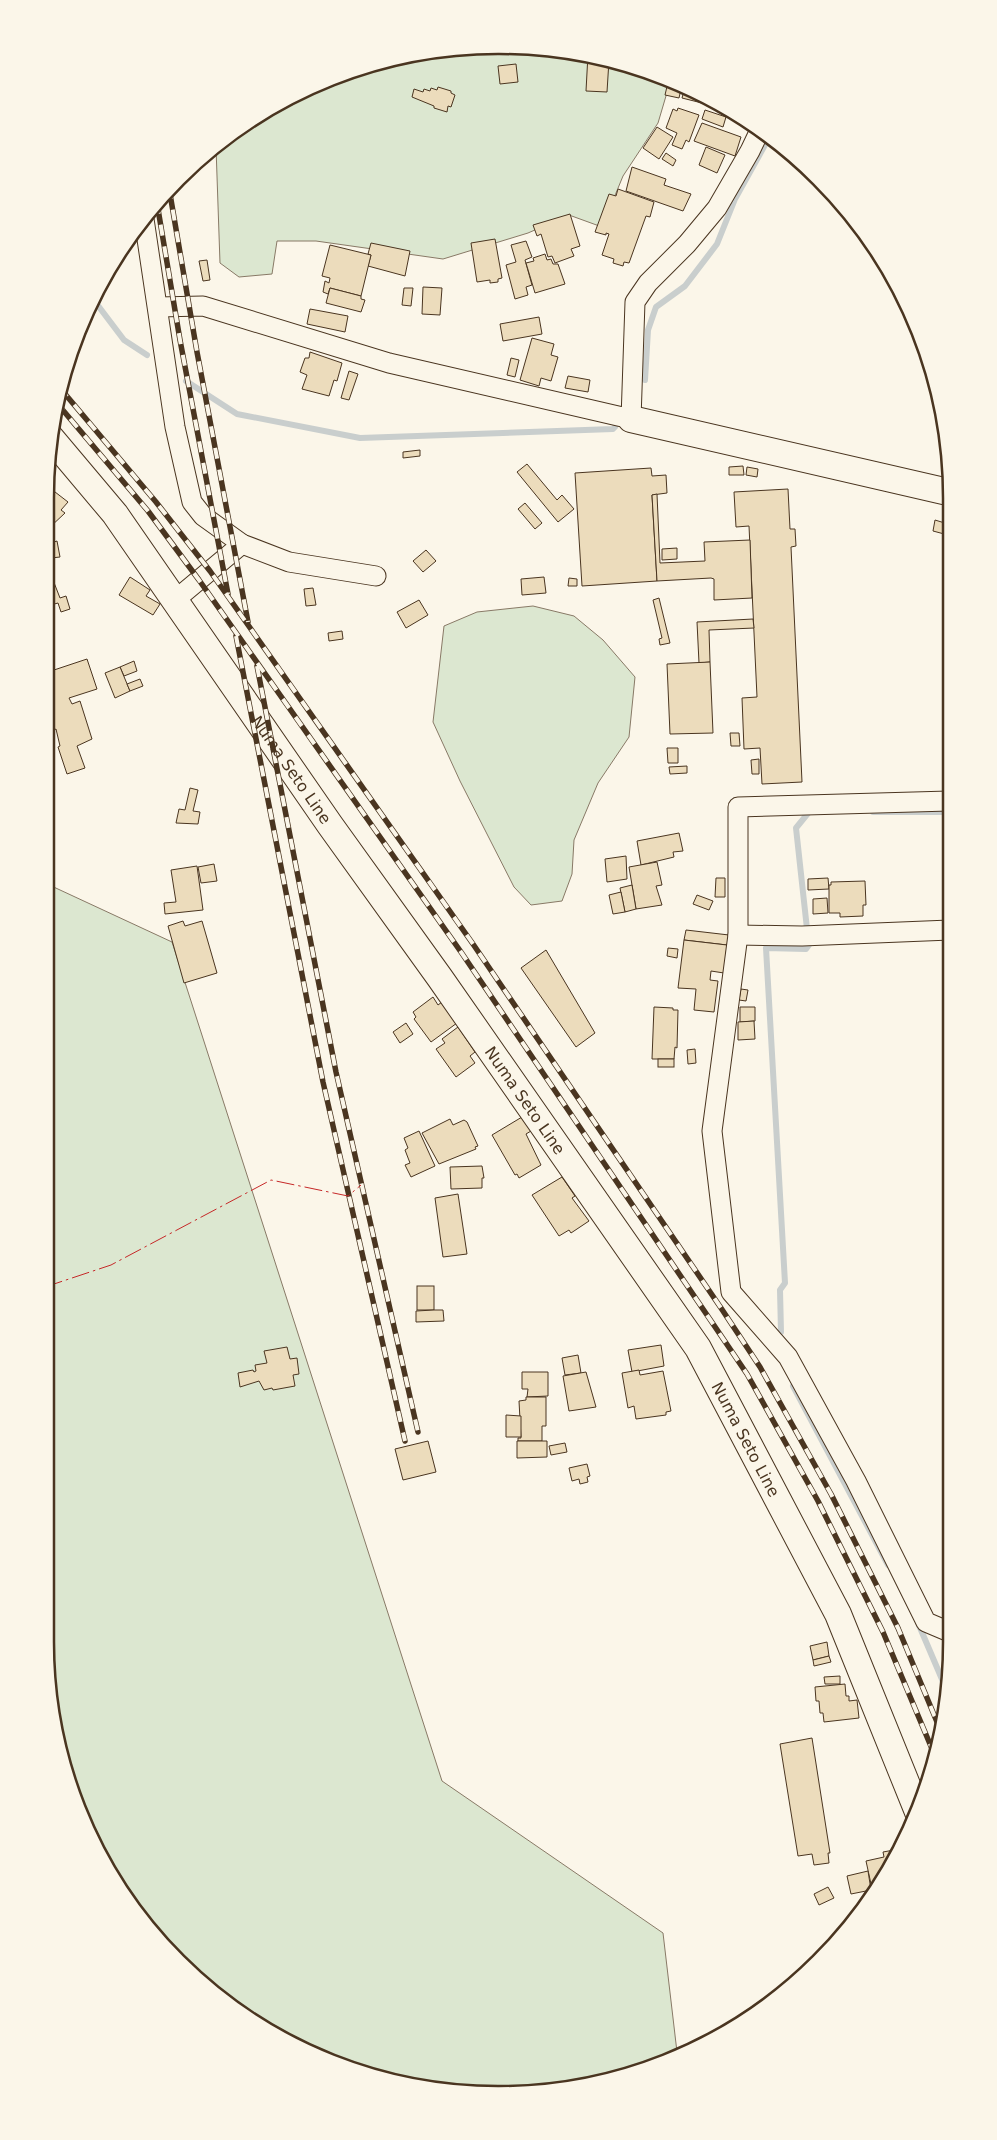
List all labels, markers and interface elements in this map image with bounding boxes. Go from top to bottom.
street label: Numa Seto Line [248,712,336,827]
street label: Numa Seto Line [481,1043,569,1158]
street label: Numa Seto Line [708,1379,784,1500]

